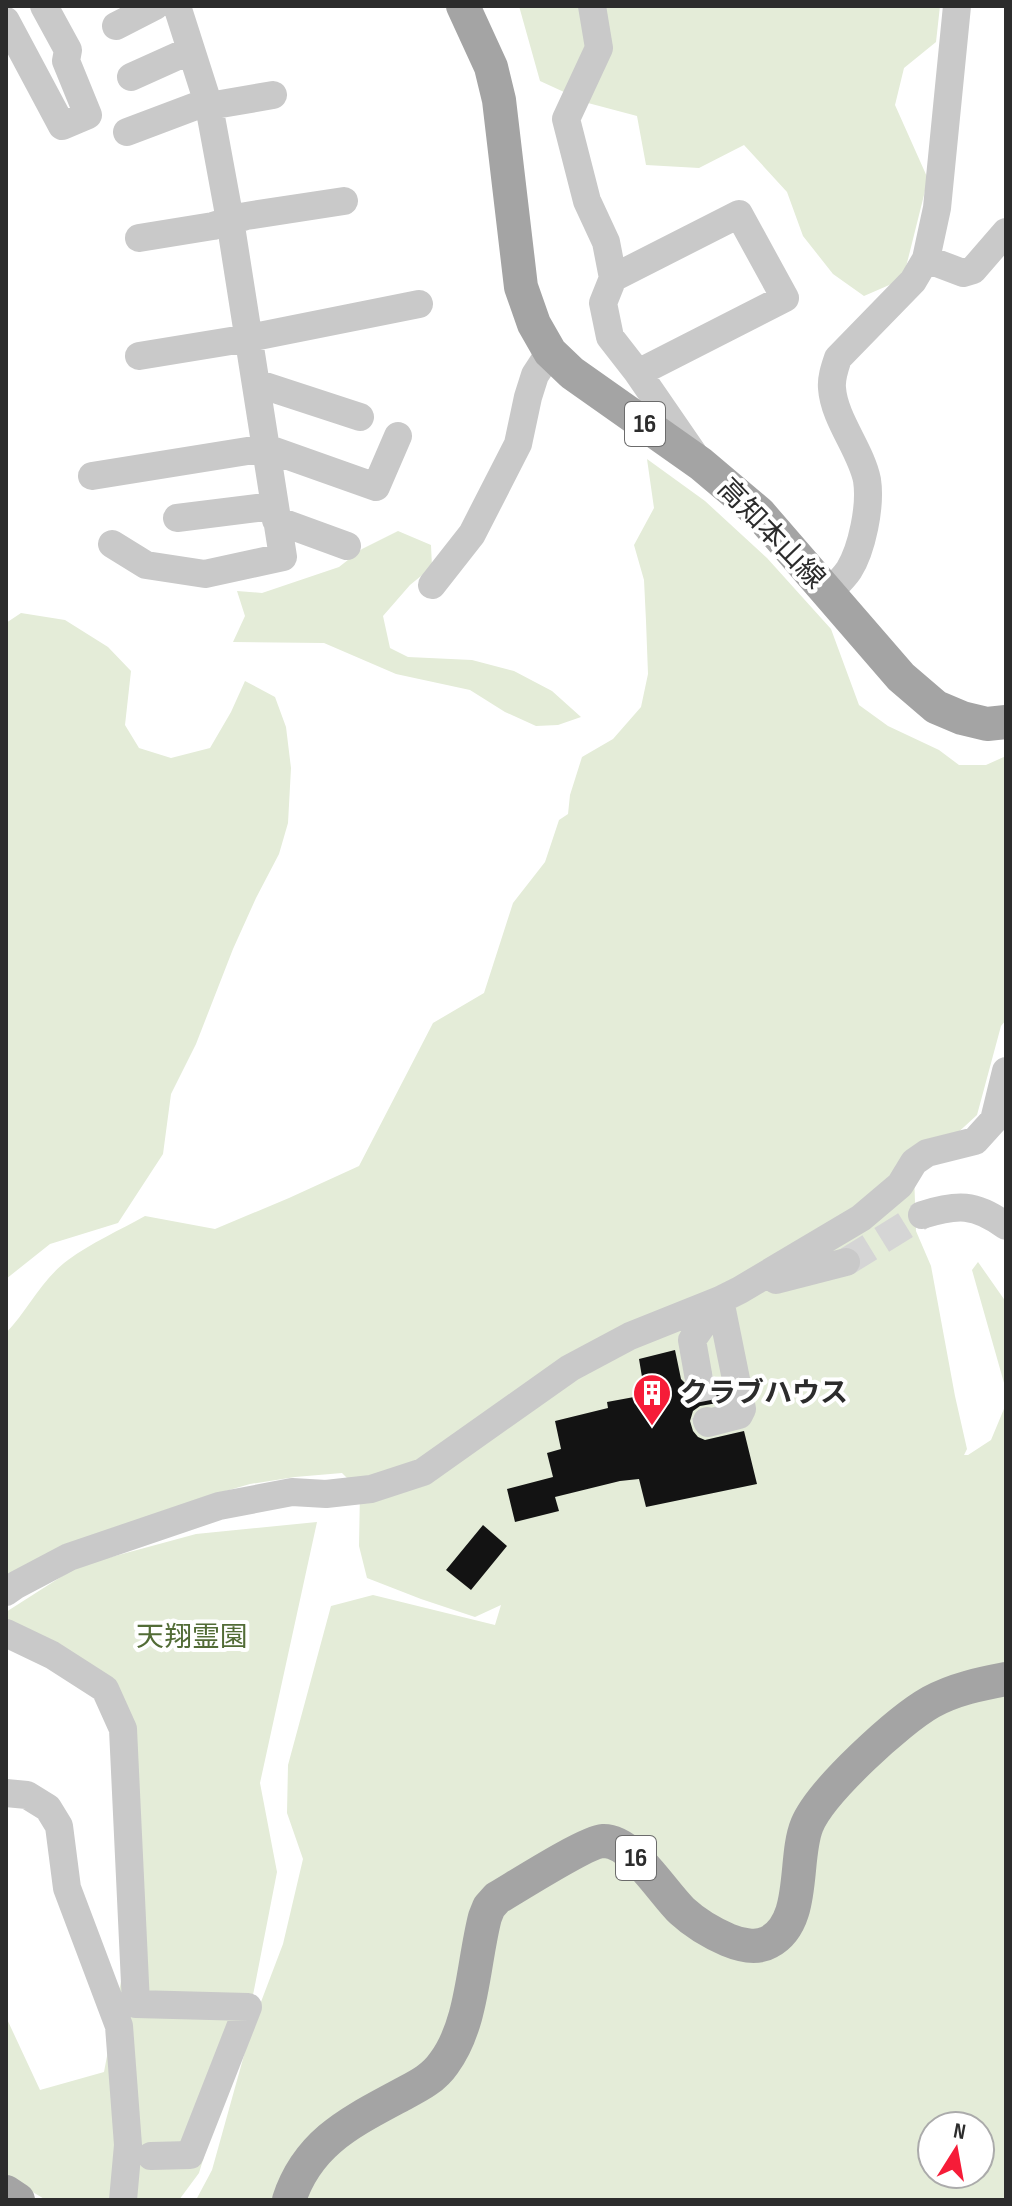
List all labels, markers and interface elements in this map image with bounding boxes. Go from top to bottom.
road number: 16 [625,402,665,446]
street label: 高知本山線 [710,472,832,596]
building icon: クラブハウス [631,1372,673,1427]
place label: クラブハウス [680,1377,848,1410]
park label: 天翔霊園 [136,1621,248,1654]
road number: 16 [616,1836,656,1880]
north arrow [916,2110,996,2190]
text: N [951,2117,968,2146]

